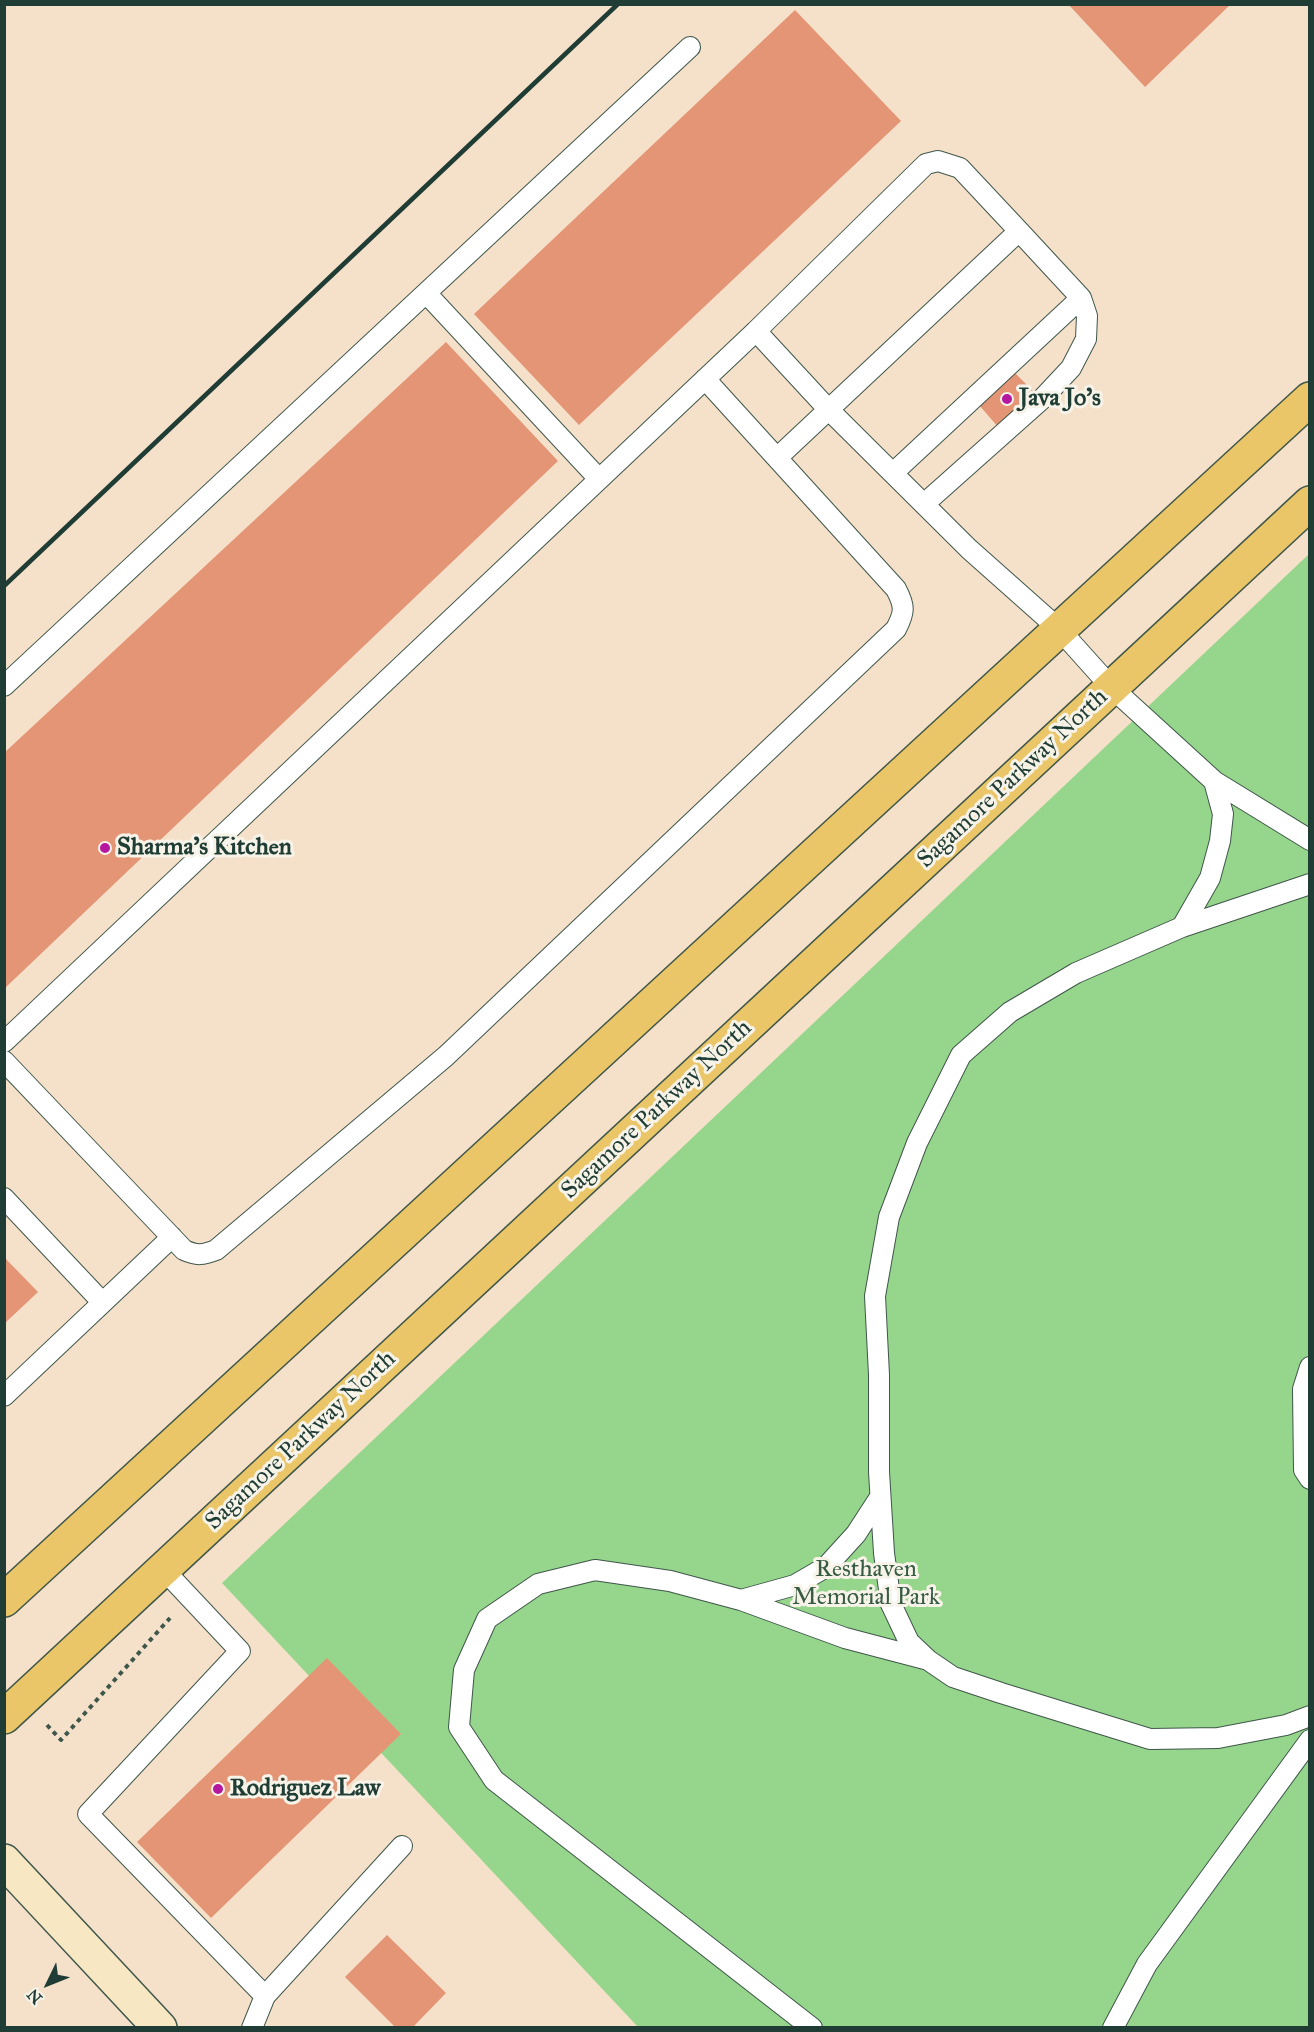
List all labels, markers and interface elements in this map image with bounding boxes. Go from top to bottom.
place label: Java Jo's [1019,385,1101,413]
marker: Java Jo's [1000,392,1014,406]
street label: Sagamore Parkway North [912,683,1114,875]
place label: Sharma's Kitchen [117,834,292,862]
marker: Sharma's Kitchen [98,841,112,855]
street label: Sagamore Parkway North [556,1014,758,1206]
street label: Sagamore Parkway North [200,1345,402,1537]
park label: Resthaven Memorial Park [792,1556,940,1612]
place label: Rodriguez Law [230,1775,381,1803]
marker: Rodriguez Law [211,1782,225,1796]
north arrow [18,1954,78,2014]
text: N [23,1985,46,2008]

